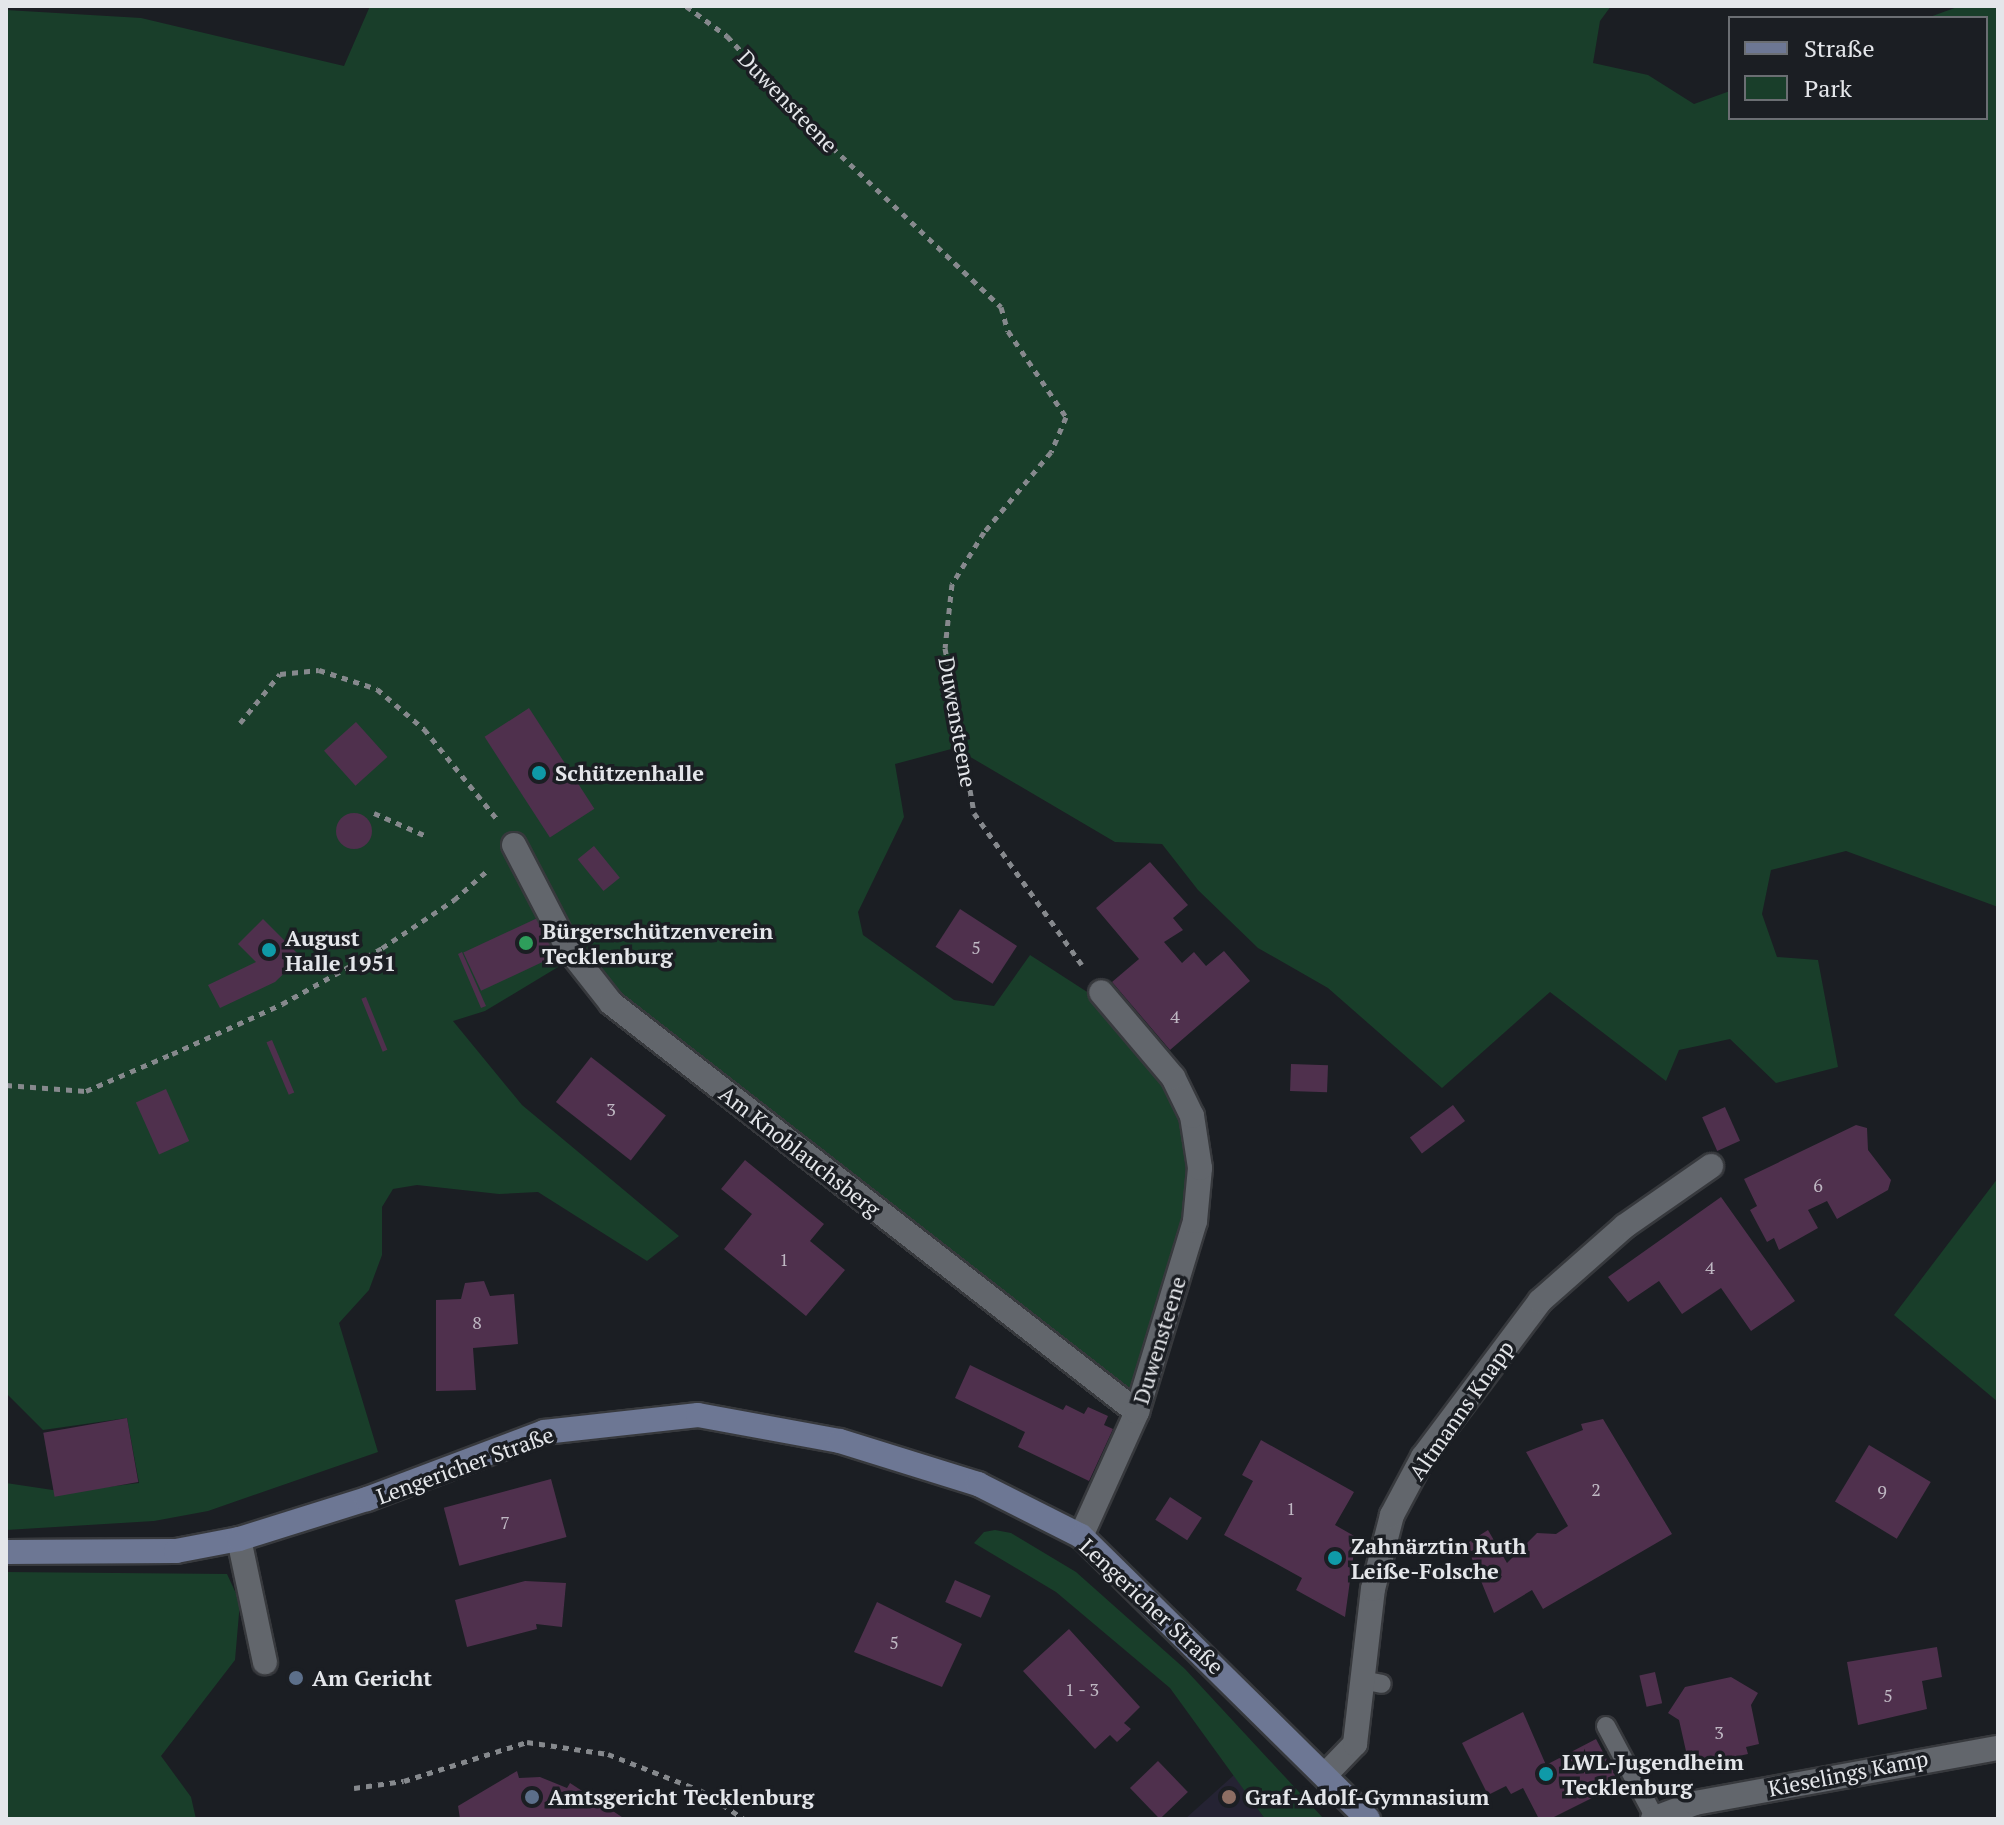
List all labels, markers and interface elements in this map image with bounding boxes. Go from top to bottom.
legend [1728,16,1988,120]
text: Straße [1804,32,1875,64]
street label: Duwensteene [733,44,843,158]
text: Park [1804,72,1852,104]
street label: Duwensteene [934,655,982,789]
place label: Schützenhalle [555,760,704,786]
marker: Schützenhalle [530,764,548,782]
place label: Bürgerschützenverein Tecklenburg [542,917,773,968]
place label: August Halle 1951 [285,924,396,976]
marker: Bürgerschützenverein Tecklenburg [517,934,535,952]
house number: 5 [971,936,981,958]
marker: August Halle 1951 [260,941,278,959]
house number: 4 [1170,1005,1180,1027]
street label: Am Knoblauchsberg [714,1080,886,1222]
house number: 3 [606,1098,616,1120]
house number: 6 [1813,1174,1823,1196]
house number: 1 [779,1248,789,1270]
house number: 4 [1705,1256,1715,1278]
street label: Duwensteene [1127,1273,1191,1407]
house number: 8 [472,1311,482,1333]
street label: Altmanns Knapp [1403,1335,1519,1485]
street label: Lengericher Straße [373,1421,557,1509]
house number: 2 [1591,1478,1601,1500]
house number: 9 [1877,1480,1887,1502]
house number: 1 [1286,1497,1296,1519]
house number: 7 [500,1511,510,1533]
place label: Zahnärztin Ruth Leiße-Folsche [1351,1532,1526,1584]
street label: Lengericher Straße [1075,1533,1229,1679]
marker: Zahnärztin Ruth Leiße-Folsche [1326,1549,1344,1567]
house number: 5 [889,1631,899,1653]
place label: Am Gericht [312,1665,432,1691]
marker: Am Gericht [287,1669,305,1687]
house number: 1 - 3 [1064,1678,1100,1700]
house number: 5 [1883,1684,1893,1706]
house number: 3 [1714,1721,1724,1743]
street label: Kieselings Kamp [1766,1745,1930,1801]
place label: LWL-Jugendheim Tecklenburg [1562,1748,1744,1800]
marker: LWL-Jugendheim Tecklenburg [1537,1765,1555,1783]
place label: Amtsgericht Tecklenburg [548,1784,814,1810]
place label: Graf-Adolf-Gymnasium [1245,1784,1489,1810]
marker: Amtsgericht Tecklenburg [523,1788,541,1806]
marker: Graf-Adolf-Gymnasium [1220,1788,1238,1806]

